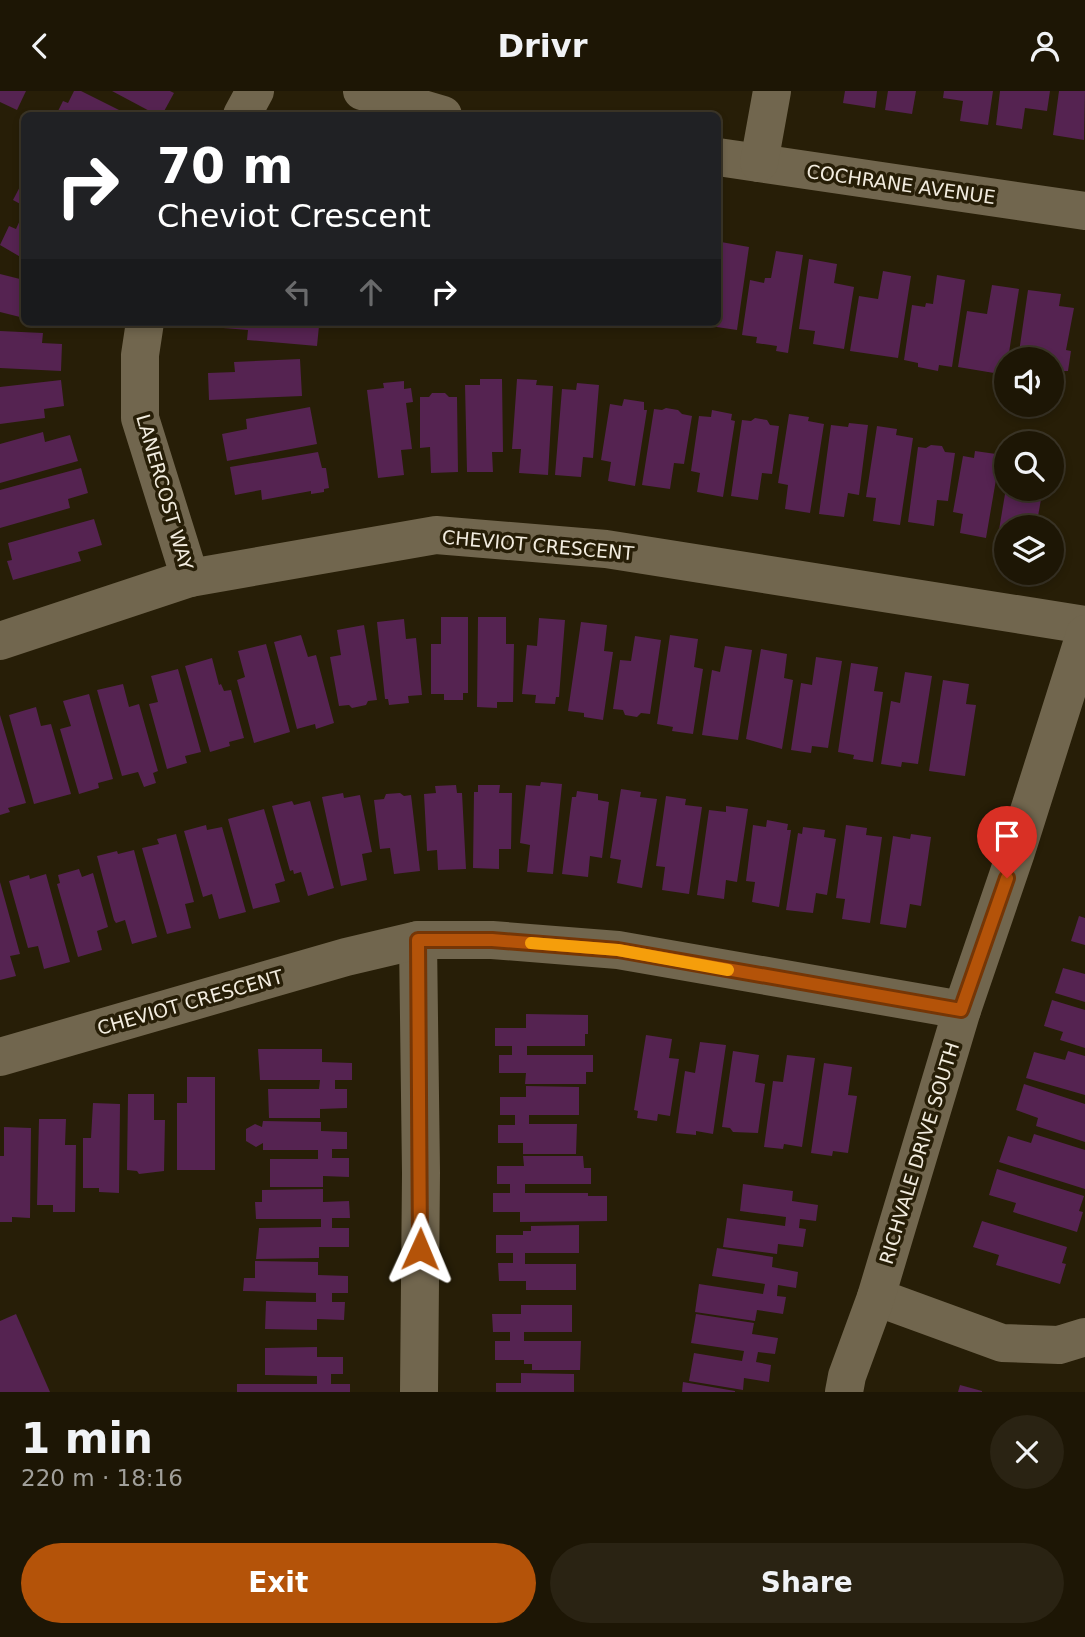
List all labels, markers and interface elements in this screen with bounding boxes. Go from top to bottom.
icon: back [21,27,59,65]
text: Drivr [498,27,587,65]
icon: person [1026,27,1064,65]
text: 70 m [157,138,293,195]
icon: right [42,140,133,231]
street label: COCHRANE AVENUE [805,160,997,208]
text: Cheviot Crescent [157,197,431,235]
icon: left [279,273,317,311]
icon: ahead [352,273,390,311]
icon: right [425,273,463,311]
map controls [994,347,1064,585]
button: sound [994,347,1064,417]
street label: LANERCOST WAY [132,411,198,573]
button: search [994,431,1064,501]
button: layers [994,515,1064,585]
street label: CHEVIOT CRESCENT [441,526,635,564]
pin [977,806,1037,878]
icon: arrive [988,817,1026,855]
street label: CHEVIOT CRESCENT [94,965,286,1039]
street label: RICHVALE DRIVE SOUTH [875,1039,963,1267]
position arrow [383,1212,457,1286]
text: 1 min [21,1414,153,1463]
button: close [990,1415,1064,1489]
text: 220 m · 18:16 [21,1465,183,1491]
button: Exit [21,1543,536,1623]
button: Share [550,1543,1064,1623]

